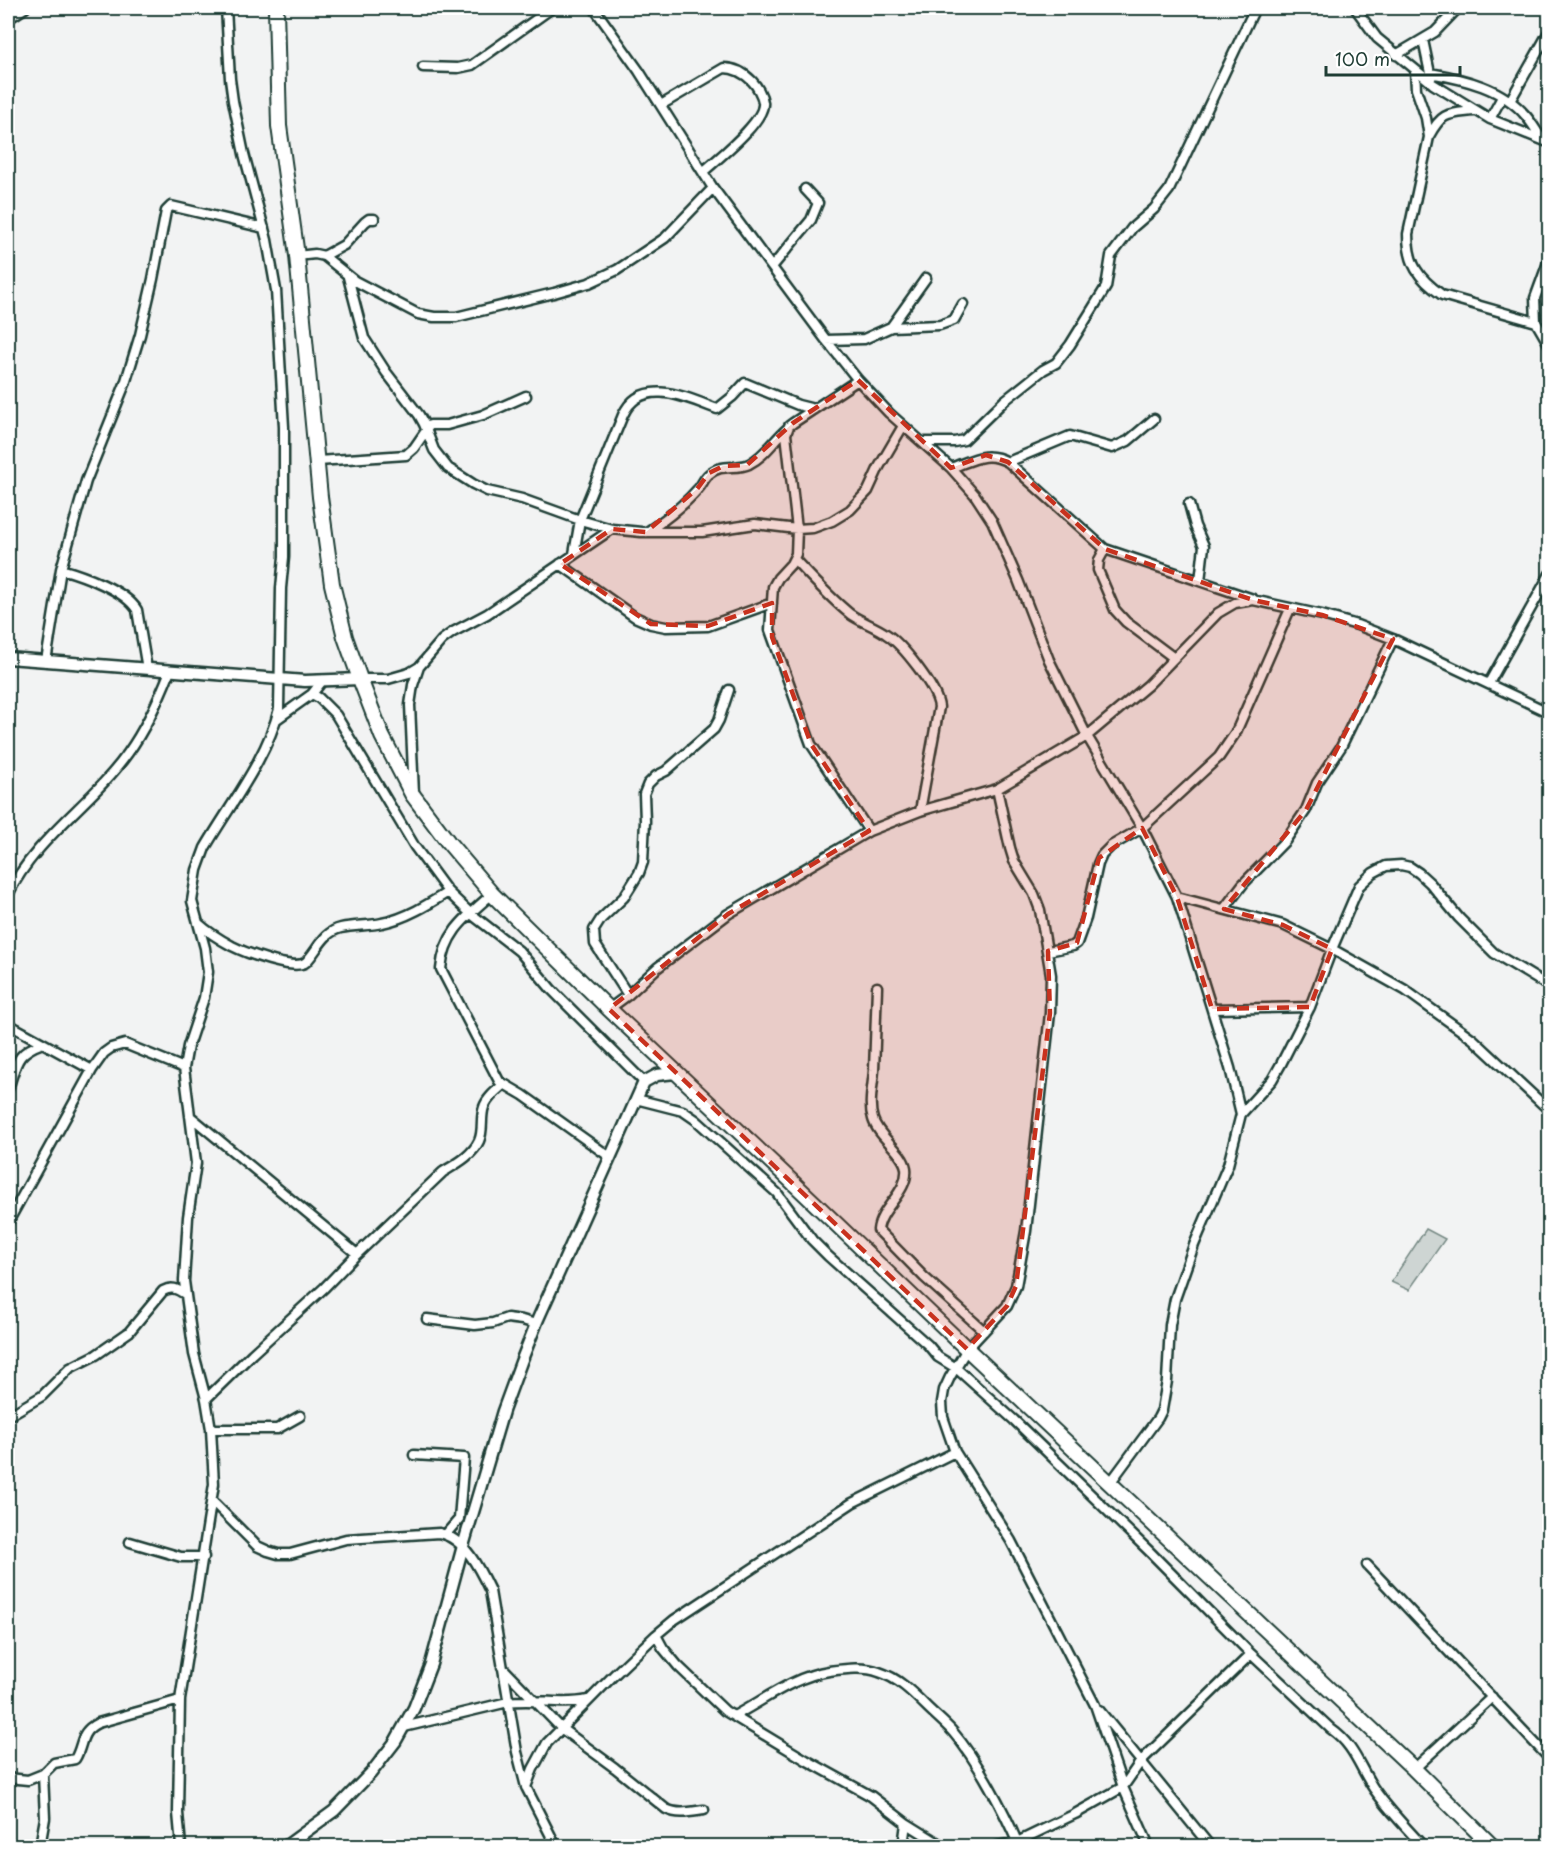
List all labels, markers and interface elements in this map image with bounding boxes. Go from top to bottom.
scale bar [1326,39,1460,77]
text: 100 m [1335,45,1390,72]

